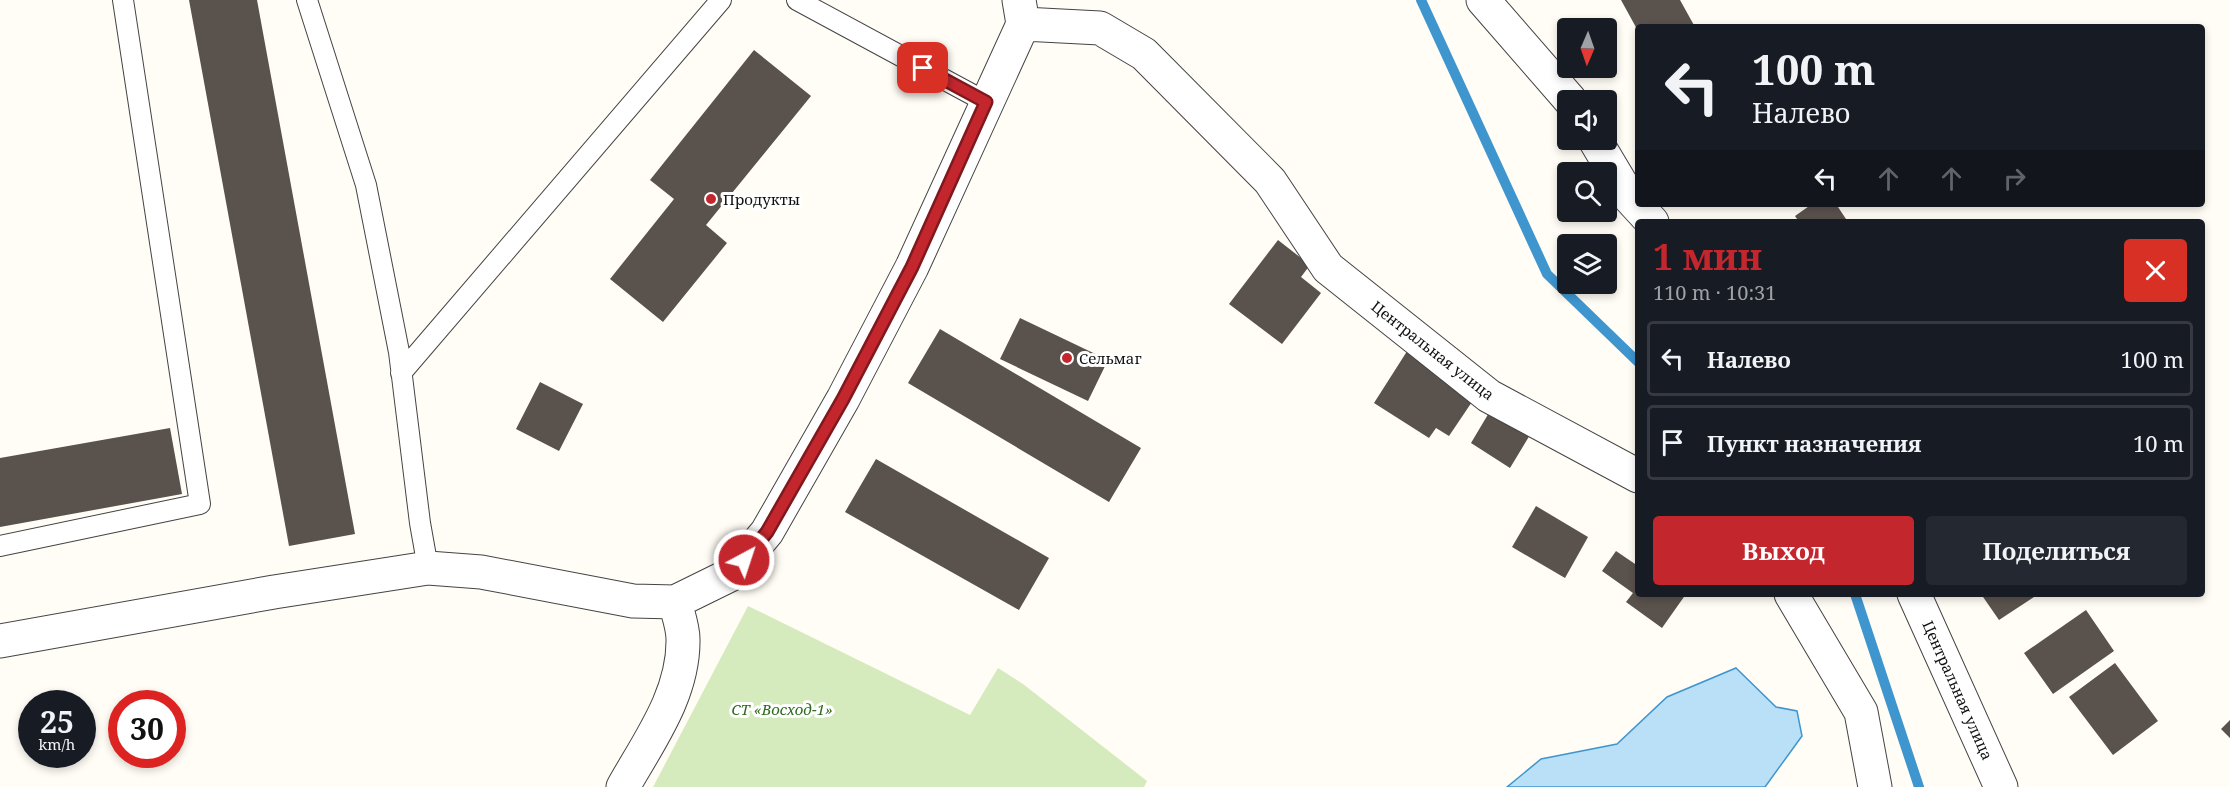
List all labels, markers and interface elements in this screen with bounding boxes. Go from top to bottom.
north arrow [1557,18,1617,78]
map controls [1557,18,1617,294]
text: 100 m [1752,40,1876,97]
pin [897,42,948,93]
icon: left [1653,48,1731,126]
icon: arrive [906,51,939,84]
button: sound [1557,90,1617,150]
text: Налево [1752,94,1850,131]
button: search [1557,162,1617,222]
icon: left [1809,162,1842,195]
icon: ahead [1872,162,1905,195]
icon: ahead [1935,162,1968,195]
icon: right [1998,162,2031,195]
place label: Продукты [723,189,800,209]
marker: Продукты [704,192,718,206]
text: 1 мин [1653,232,1762,281]
button: layers [1557,234,1617,294]
button: close [2124,239,2187,302]
text: 110 m · 10:31 [1653,279,1776,306]
street label: Центральная улица [1368,296,1498,404]
icon: left [1656,342,1689,375]
text: Налево [1707,344,1791,374]
text: 100 m [2121,344,2184,374]
place label: Сельмаг [1079,348,1142,368]
marker: Сельмаг [1060,351,1074,365]
icon: arrive [1656,426,1689,459]
text: Пункт назначения [1707,428,1921,458]
text: 10 m [2133,428,2184,458]
button: Выход [1653,516,1914,585]
button: Поделиться [1926,516,2187,585]
position arrow [712,528,776,592]
street label: Центральная улица [1918,617,1998,763]
speed limit sign: 30 [108,690,186,768]
park label: СТ «Восход-1» [731,699,833,719]
text: 25 [40,701,74,742]
text: km/h [39,734,75,754]

